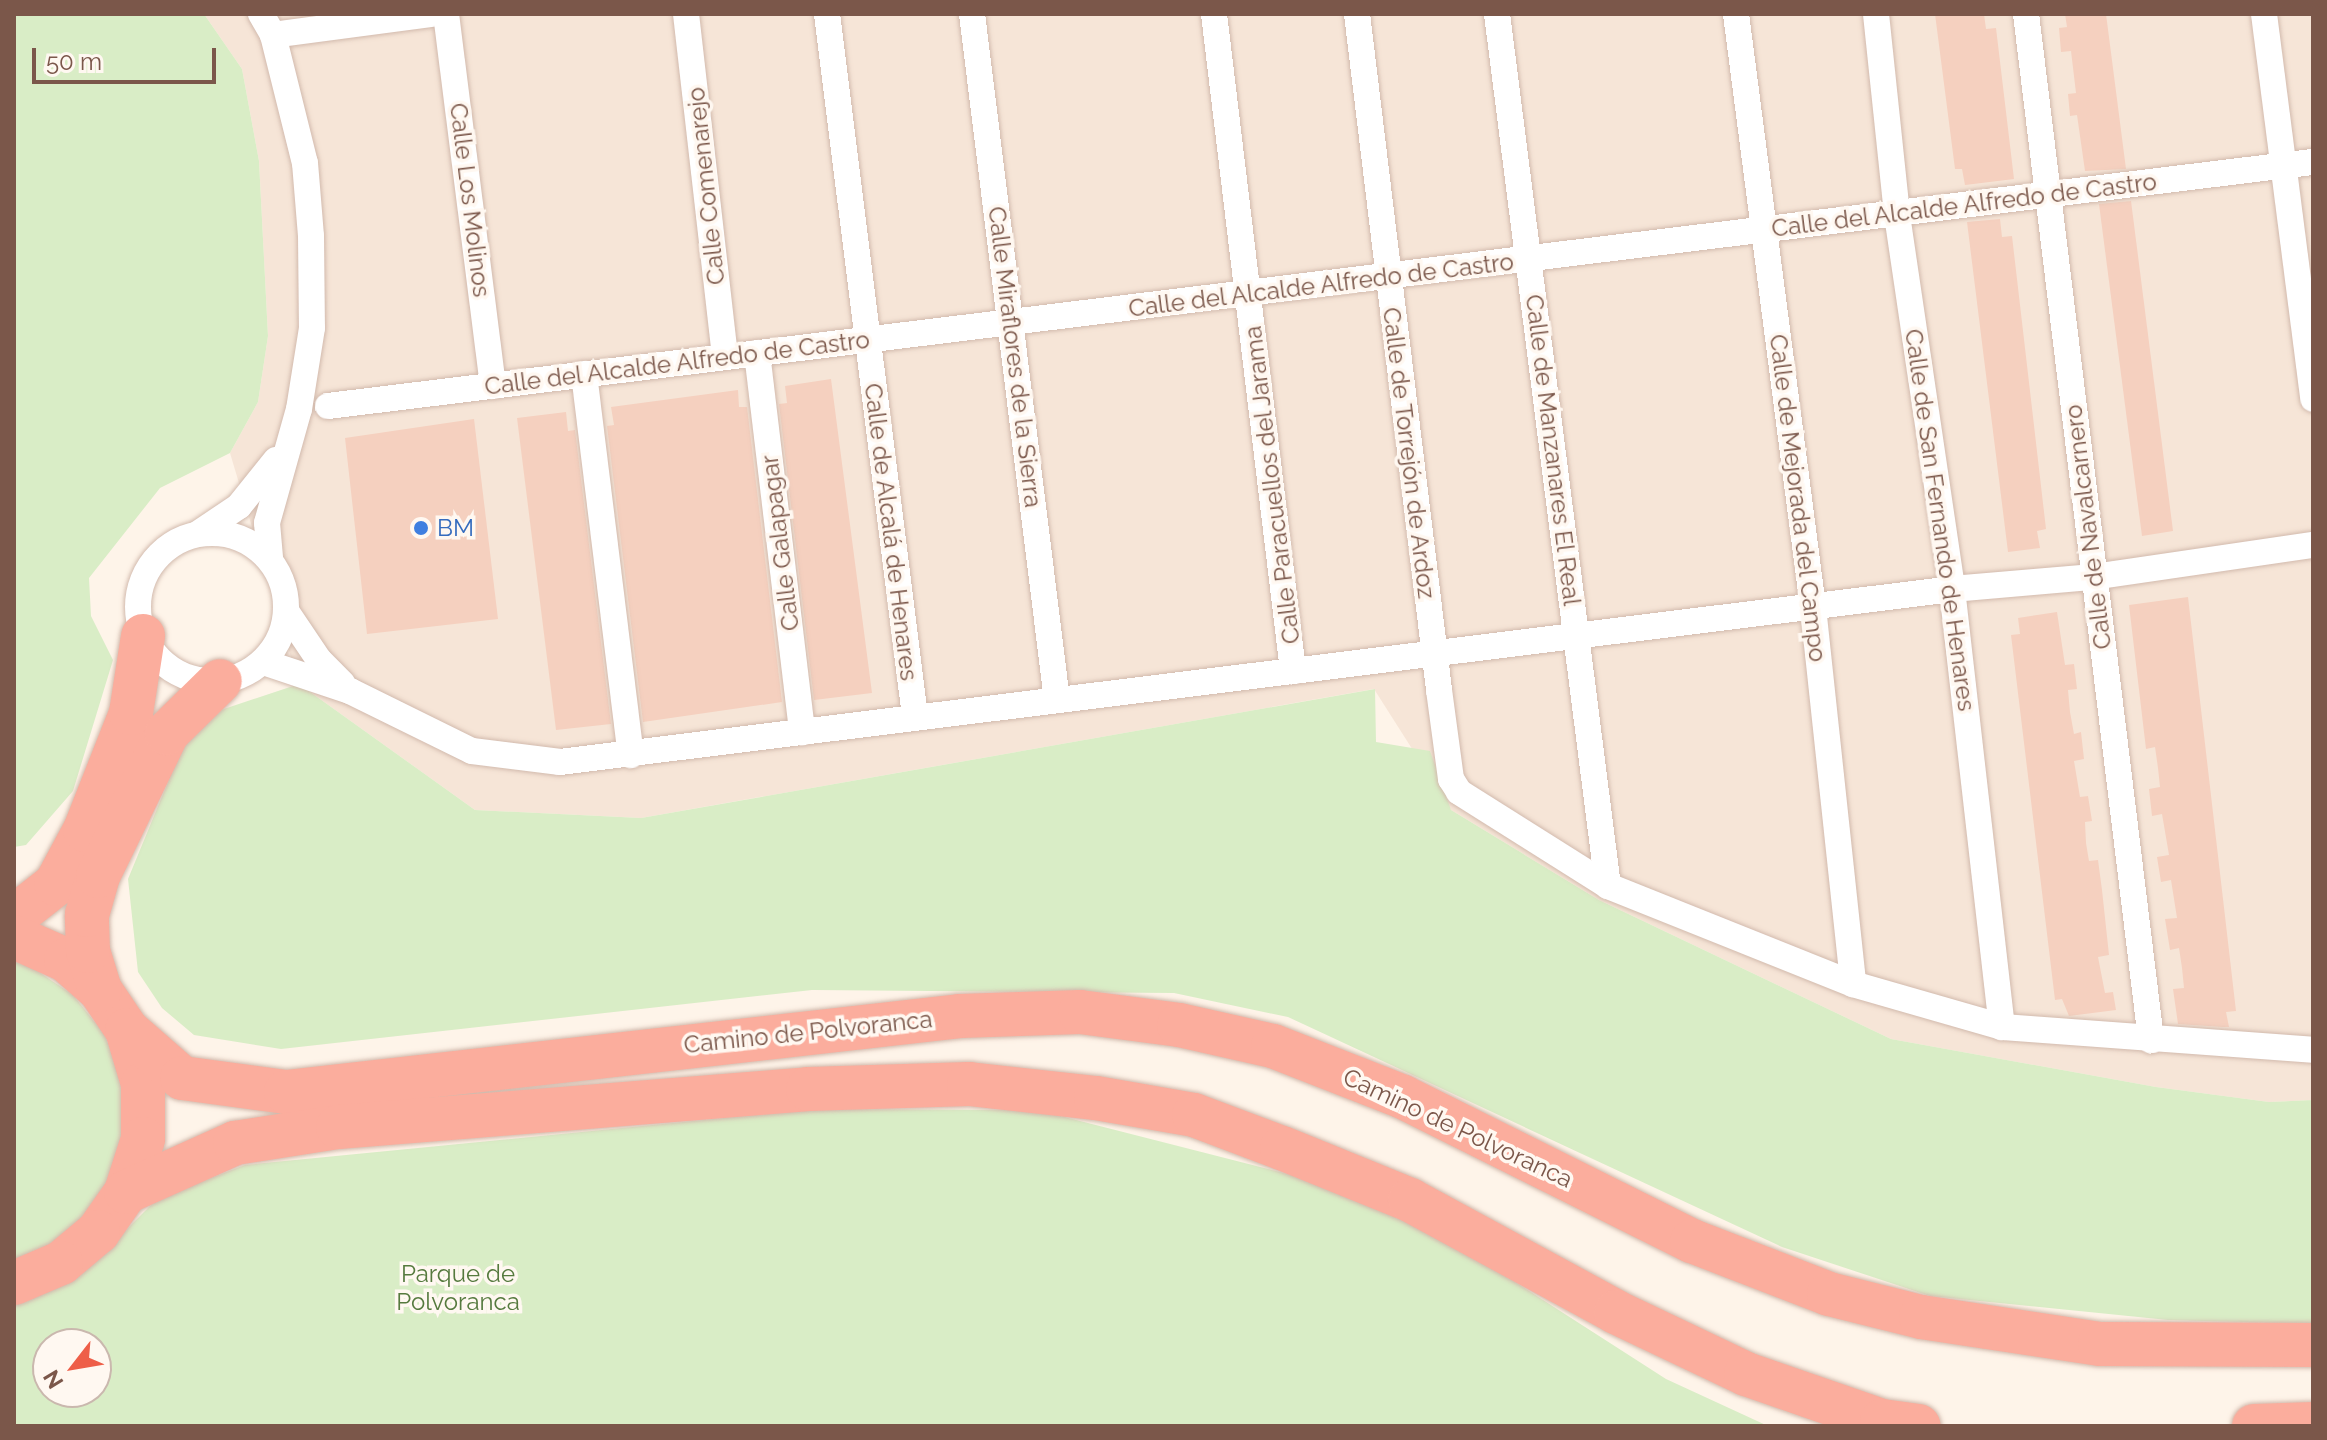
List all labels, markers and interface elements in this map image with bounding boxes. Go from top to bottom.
scale bar [36,32,220,82]
text: 50 m [46,47,102,76]
street label: Calle Comenarejo [681,86,731,286]
street label: Calle Los Molinos [444,101,496,299]
street label: Calle del Alcalde Alfredo de Castro [1769,167,2159,243]
street label: Calle Miraflores de la Sierra [982,205,1048,509]
street label: Calle del Alcalde Alfredo de Castro [1126,247,1516,323]
street label: Calle de Manzanares El Real [1520,292,1586,608]
street label: Calle de Torrejón de Ardoz [1377,305,1441,601]
street label: Calle Paracuellos del Jarama [1238,324,1306,646]
street label: Calle del Alcalde Alfredo de Castro [482,325,872,401]
street label: Calle de San Fernando de Henares [1899,327,1981,713]
street label: Calle de Mejorada del Campo [1764,332,1832,664]
street label: Calle de Alcalá de Henares [858,381,924,683]
street label: Calle de Navalcarnero [2059,403,2117,651]
street label: Calle Galapagar [755,453,805,633]
place label: BM [437,514,474,542]
marker: BM [412,519,430,537]
street label: Camino de Polvoranca [682,1005,934,1059]
street label: Camino de Polvoranca [1339,1062,1577,1194]
park label: Parque de Polvoranca [396,1260,520,1316]
north arrow [32,1328,112,1408]
text: N [38,1365,69,1393]

